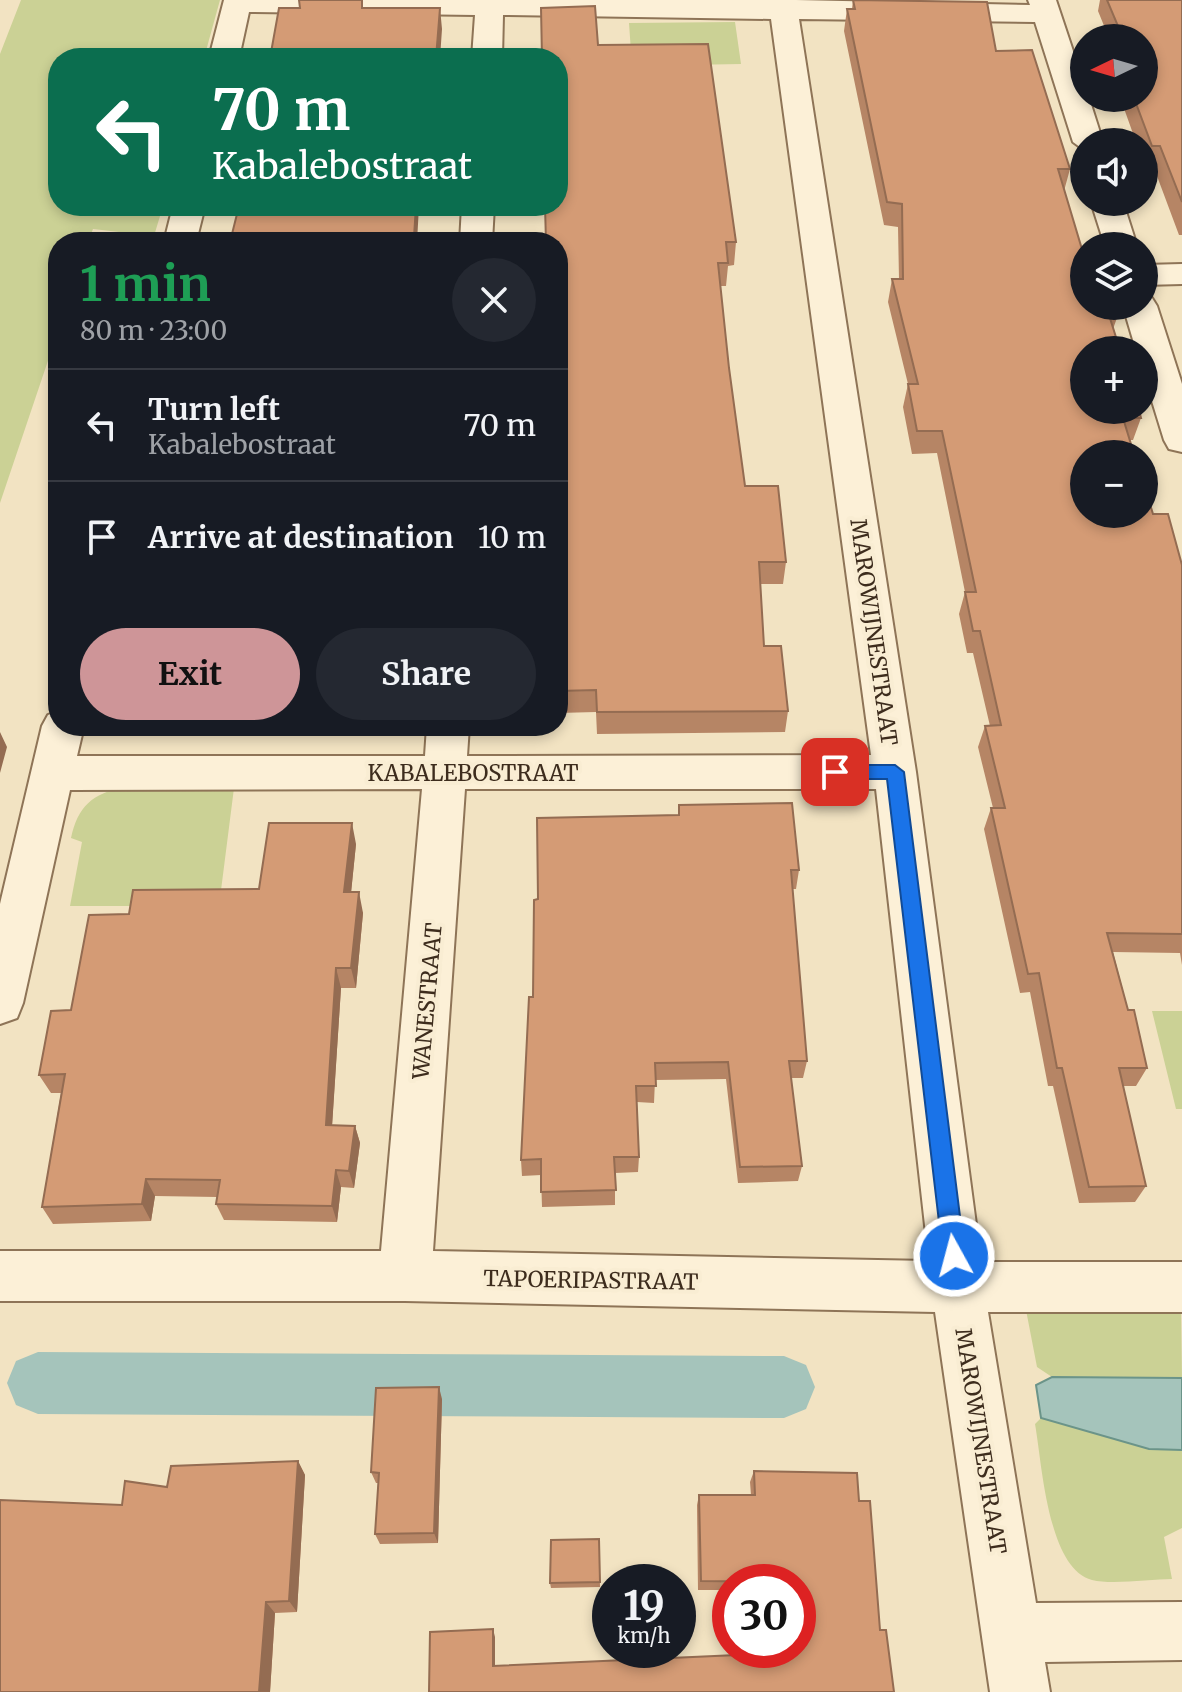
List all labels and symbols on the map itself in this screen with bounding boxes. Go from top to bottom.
north arrow [1070,24,1158,112]
street label: MAROWIJNESTRAAT [844,517,904,747]
pin [801,738,869,806]
street label: KABALEBOSTRAAT [367,759,579,787]
street label: WANESTRAAT [406,922,448,1081]
position arrow [912,1214,996,1298]
street label: TAPOERIPASTRAAT [483,1264,699,1296]
street label: MAROWIJNESTRAAT [949,1326,1013,1556]
speed limit sign: 30 [712,1564,816,1668]

